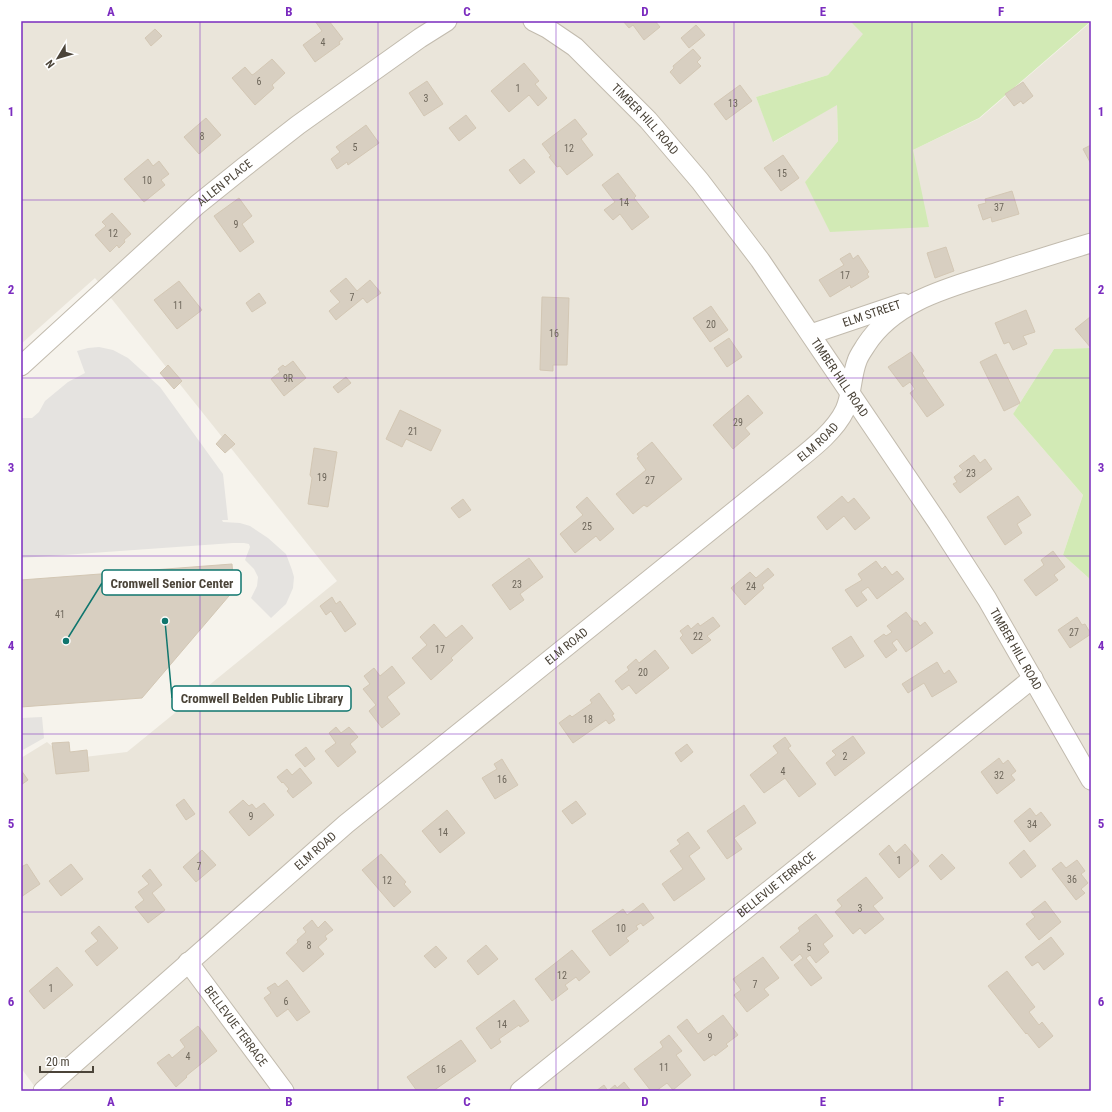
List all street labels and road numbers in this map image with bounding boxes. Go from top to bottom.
street label: TIMBER HILL ROAD [609,81,681,158]
street label: ALLEN PLACE [194,156,255,209]
street label: ELM STREET [841,297,903,330]
street label: TIMBER HILL ROAD [808,336,871,420]
street label: ELM ROAD [795,420,841,464]
street label: TIMBER HILL ROAD [987,606,1045,693]
street label: ELM ROAD [542,625,591,668]
street label: ELM ROAD [292,829,339,873]
street label: BELLEVUE TERRACE [734,849,818,920]
street label: BELLEVUE TERRACE [201,983,270,1069]

